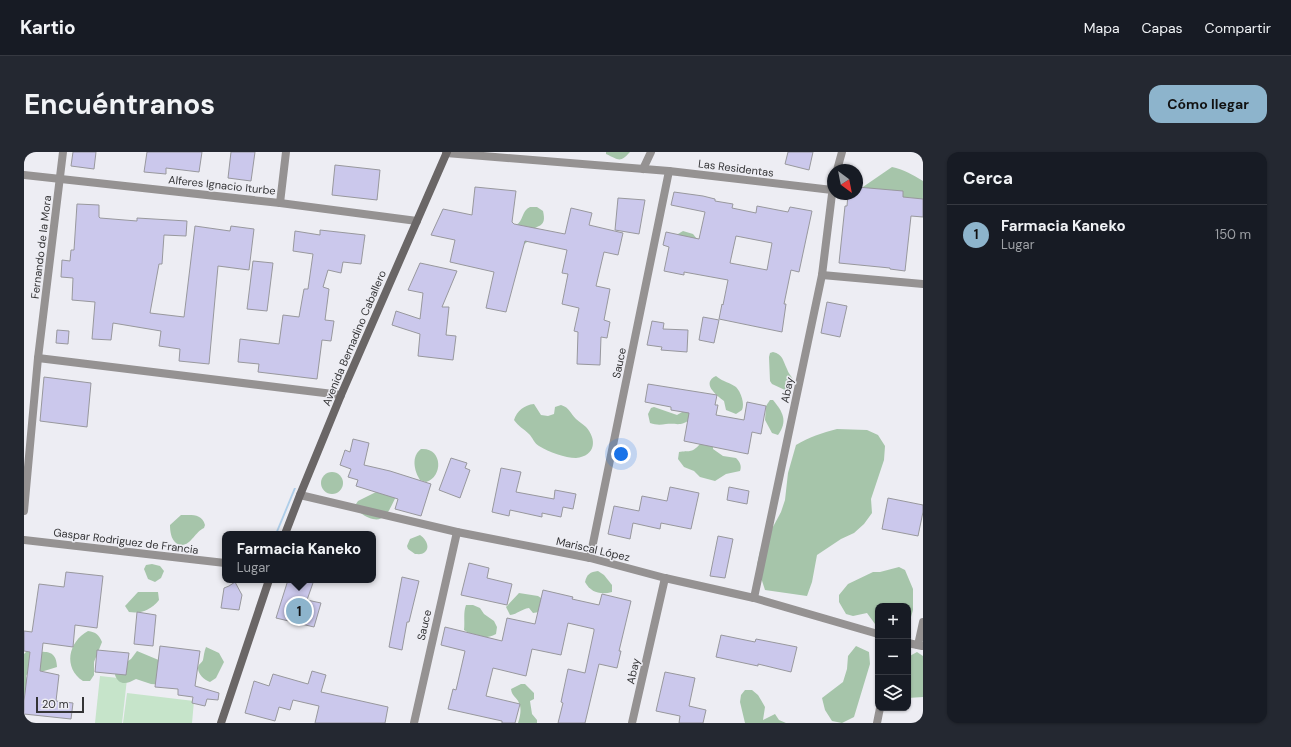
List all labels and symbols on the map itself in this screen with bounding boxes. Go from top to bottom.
street label: Las Residentas [697,156,775,180]
north arrow [827,164,863,200]
street label: Alferes Ignacio Iturbe [168,172,276,198]
street label: Fernando de la Mora [28,194,54,300]
street label: Avenida Bernadino Caballero [319,268,389,408]
street label: Sauce [609,346,629,380]
street label: Abay [777,376,797,404]
your location [611,444,631,464]
street label: Gaspar Rodriguez de Francia [53,525,199,557]
street label: Mariscal López [555,534,631,564]
pin: 1 [286,596,312,626]
street label: Sauce [414,608,434,642]
street label: Abay [623,657,643,685]
scale bar [36,695,84,714]

